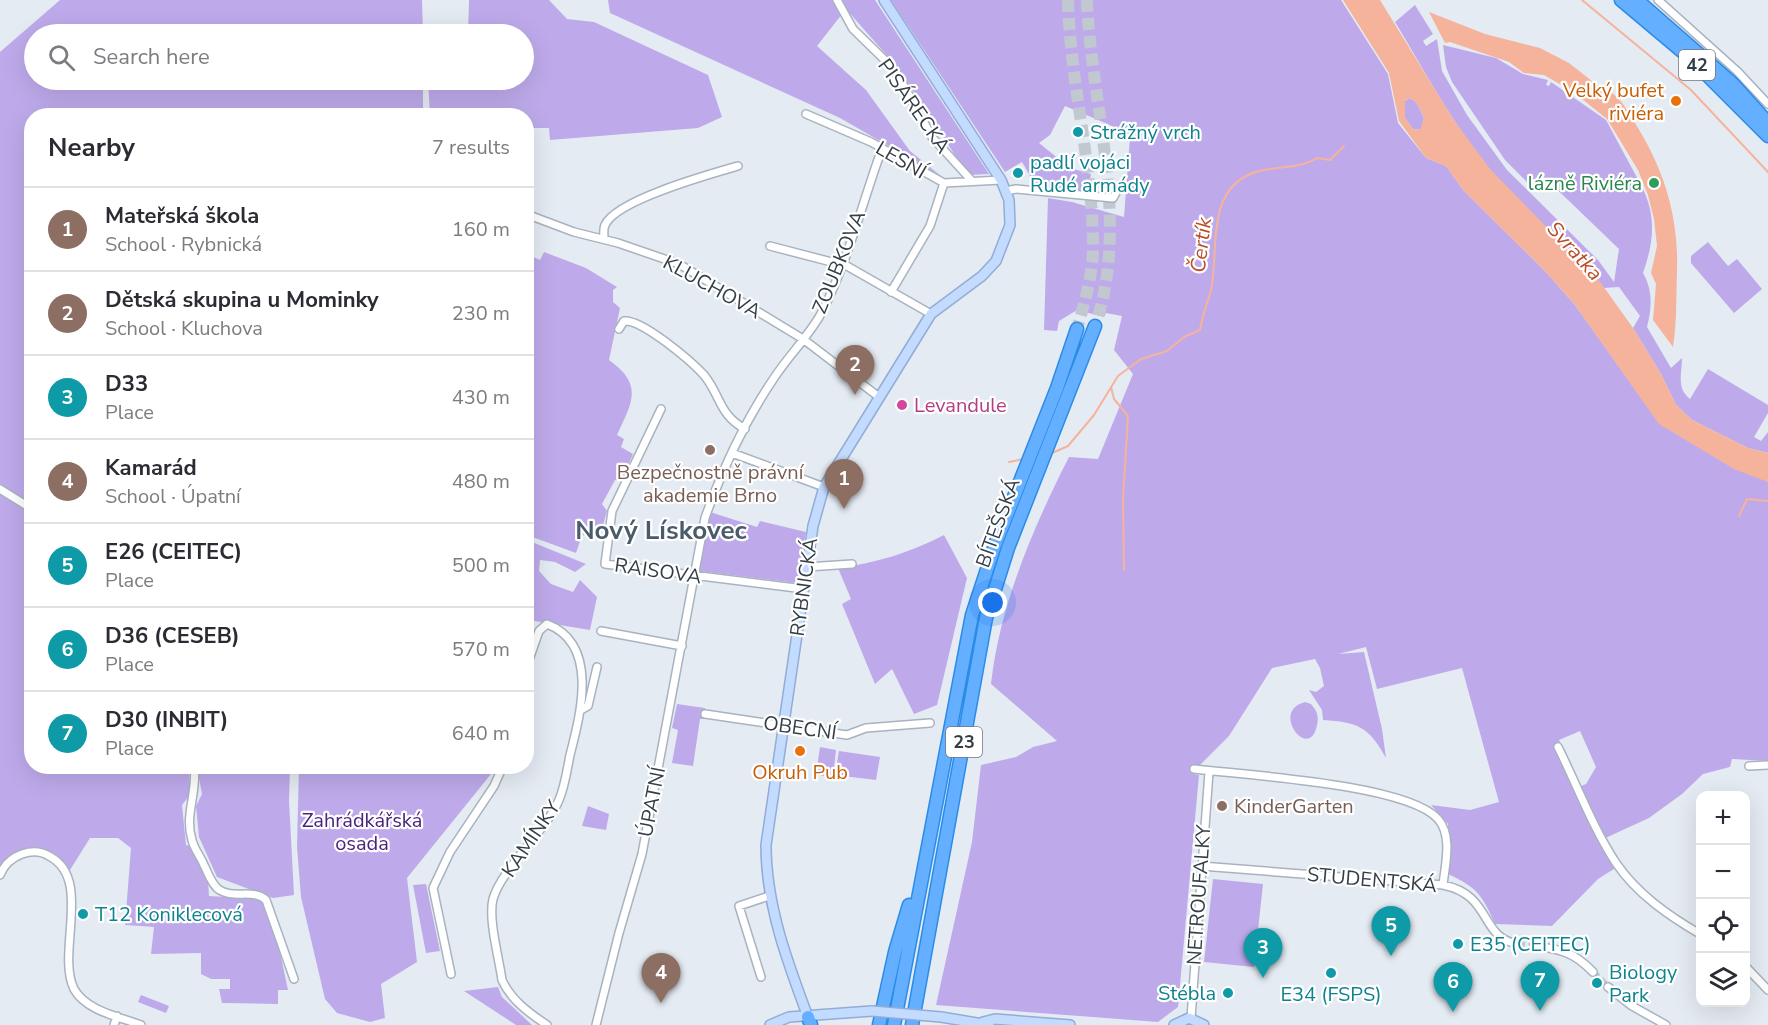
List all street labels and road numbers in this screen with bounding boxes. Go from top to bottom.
road number: 42 [1679,50,1715,80]
street label: PISÁRECKÁ [872,53,957,159]
street label: LESNÍ [871,135,933,186]
street label: ZOUBKOVA [806,206,872,318]
street label: KLUCHOVA [658,249,766,325]
street label: BÍTEŠSKÁ [969,474,1027,571]
street label: RYBNICKÁ [784,536,824,638]
street label: RAISOVA [613,552,704,591]
street label: OBECNÍ [762,709,840,747]
road number: 23 [946,727,982,757]
street label: ÚPATNÍ [632,763,672,839]
street label: KAMÍNKY [495,794,567,883]
street label: NETROUFALKY [1181,823,1217,966]
street label: STUDENTSKÁ [1306,861,1438,899]

